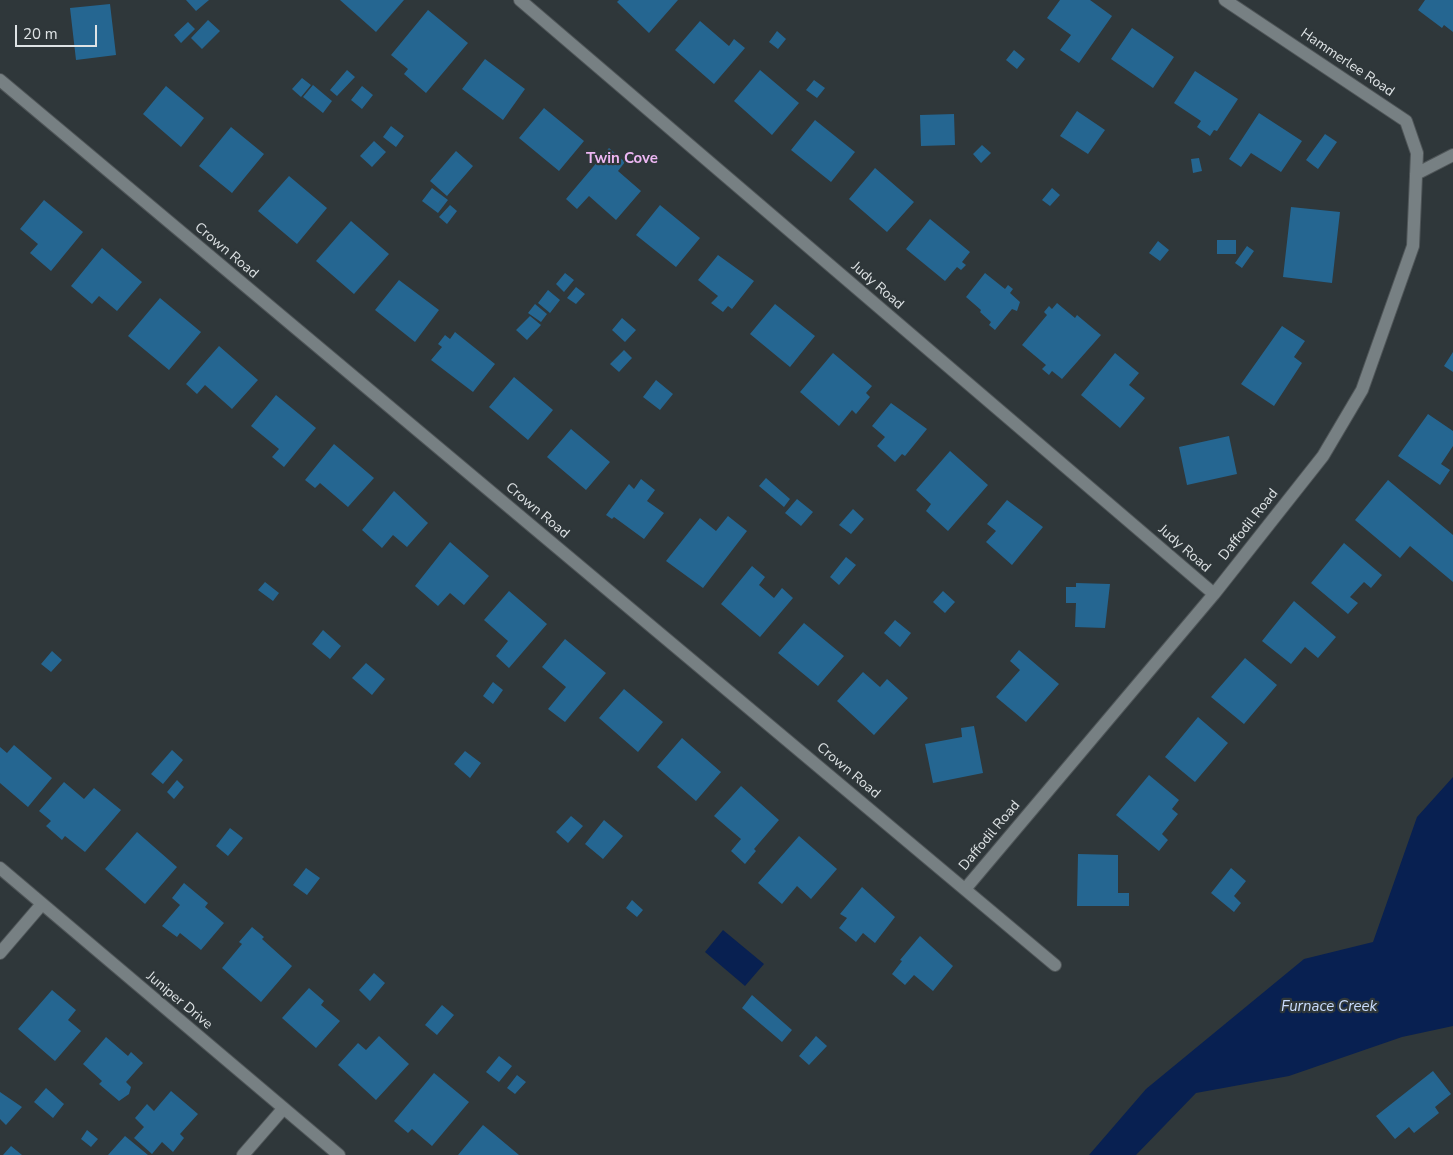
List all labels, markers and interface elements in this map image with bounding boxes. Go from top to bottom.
scale bar [18,15,100,47]
text: 20 m [23,24,58,44]
street label: Hammerlee Road [1297,25,1397,101]
district label: Twin Cove [586,150,658,168]
street label: Crown Road [191,220,261,282]
street label: Judy Road [847,259,907,313]
street label: Crown Road [502,480,572,542]
street label: Daffodil Road [1216,486,1282,564]
street label: Judy Road [1154,522,1214,576]
street label: Crown Road [813,740,883,802]
street label: Daffodil Road [956,798,1024,874]
street label: Juniper Drive [143,969,215,1033]
water label: Furnace Creek [1281,998,1377,1016]

